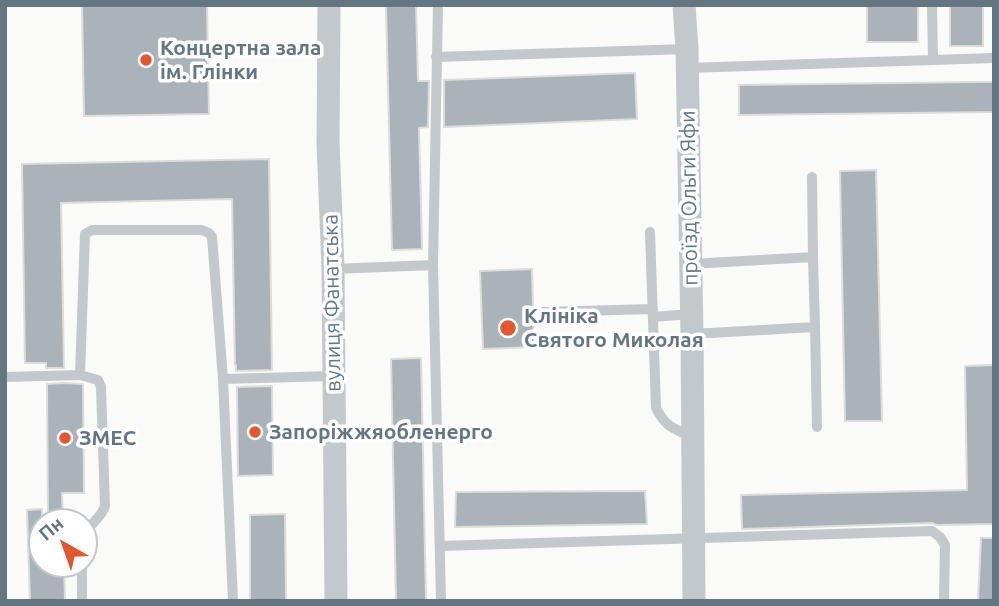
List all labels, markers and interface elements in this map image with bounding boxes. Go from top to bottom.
place label: Концертна зала ім. Глінки [160,35,321,85]
marker: Концертна зала ім. Глінки [138,52,154,68]
street label: проїзд Ольги Яфи [675,110,703,286]
street label: вулиця Фанатська [318,214,346,392]
place label: Клініка Святого Миколая [524,303,704,353]
marker: Клініка Святого Миколая [498,318,518,338]
place label: Запоріжжяобленерго [269,419,493,445]
marker: Запоріжжяобленерго [247,424,263,440]
place label: ЗМЕС [79,425,136,451]
marker: ЗМЕС [57,430,73,446]
north arrow [28,508,98,578]
text: Пн [34,512,67,545]

